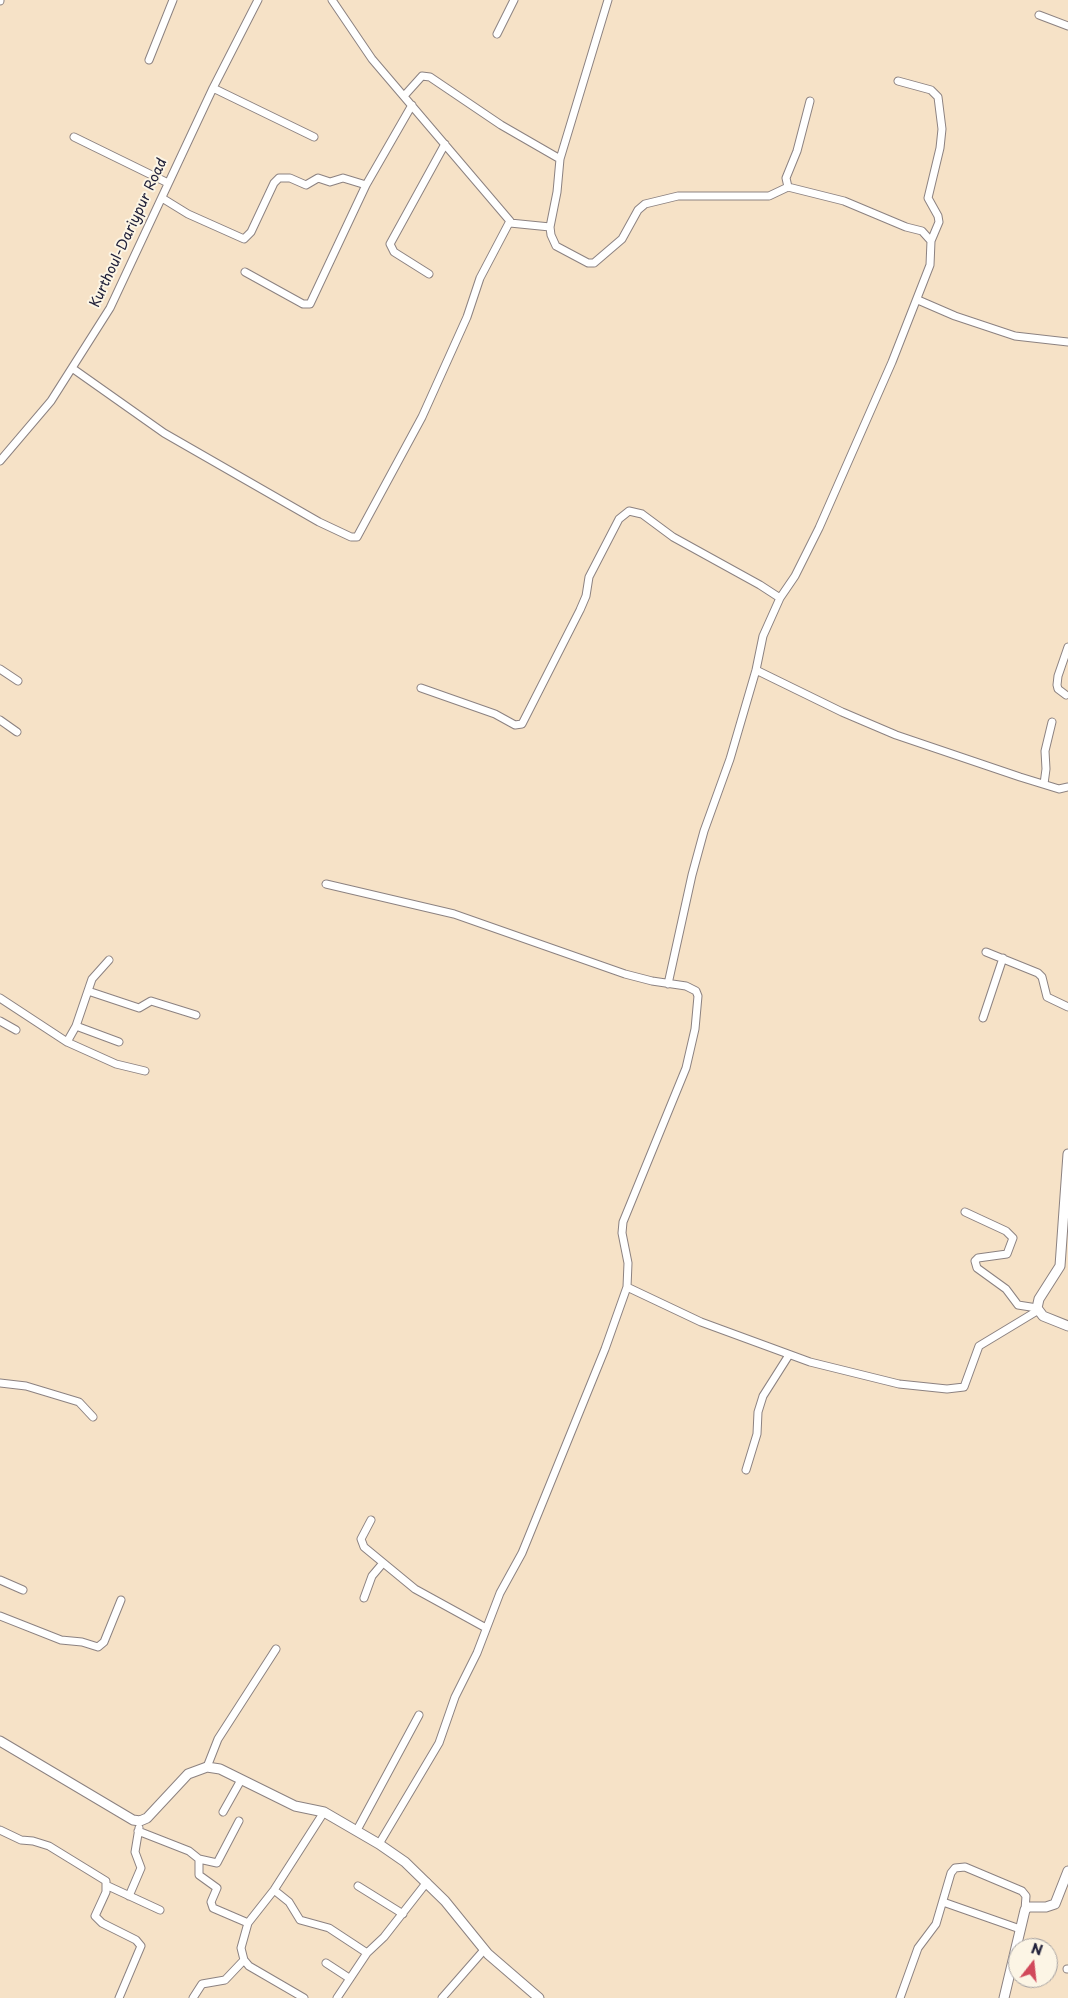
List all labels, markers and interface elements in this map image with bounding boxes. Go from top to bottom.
street label: Kurthoul-Dariypur Road [87,156,171,310]
text: N [1029,1937,1045,1961]
north arrow [1008,1938,1058,1988]

